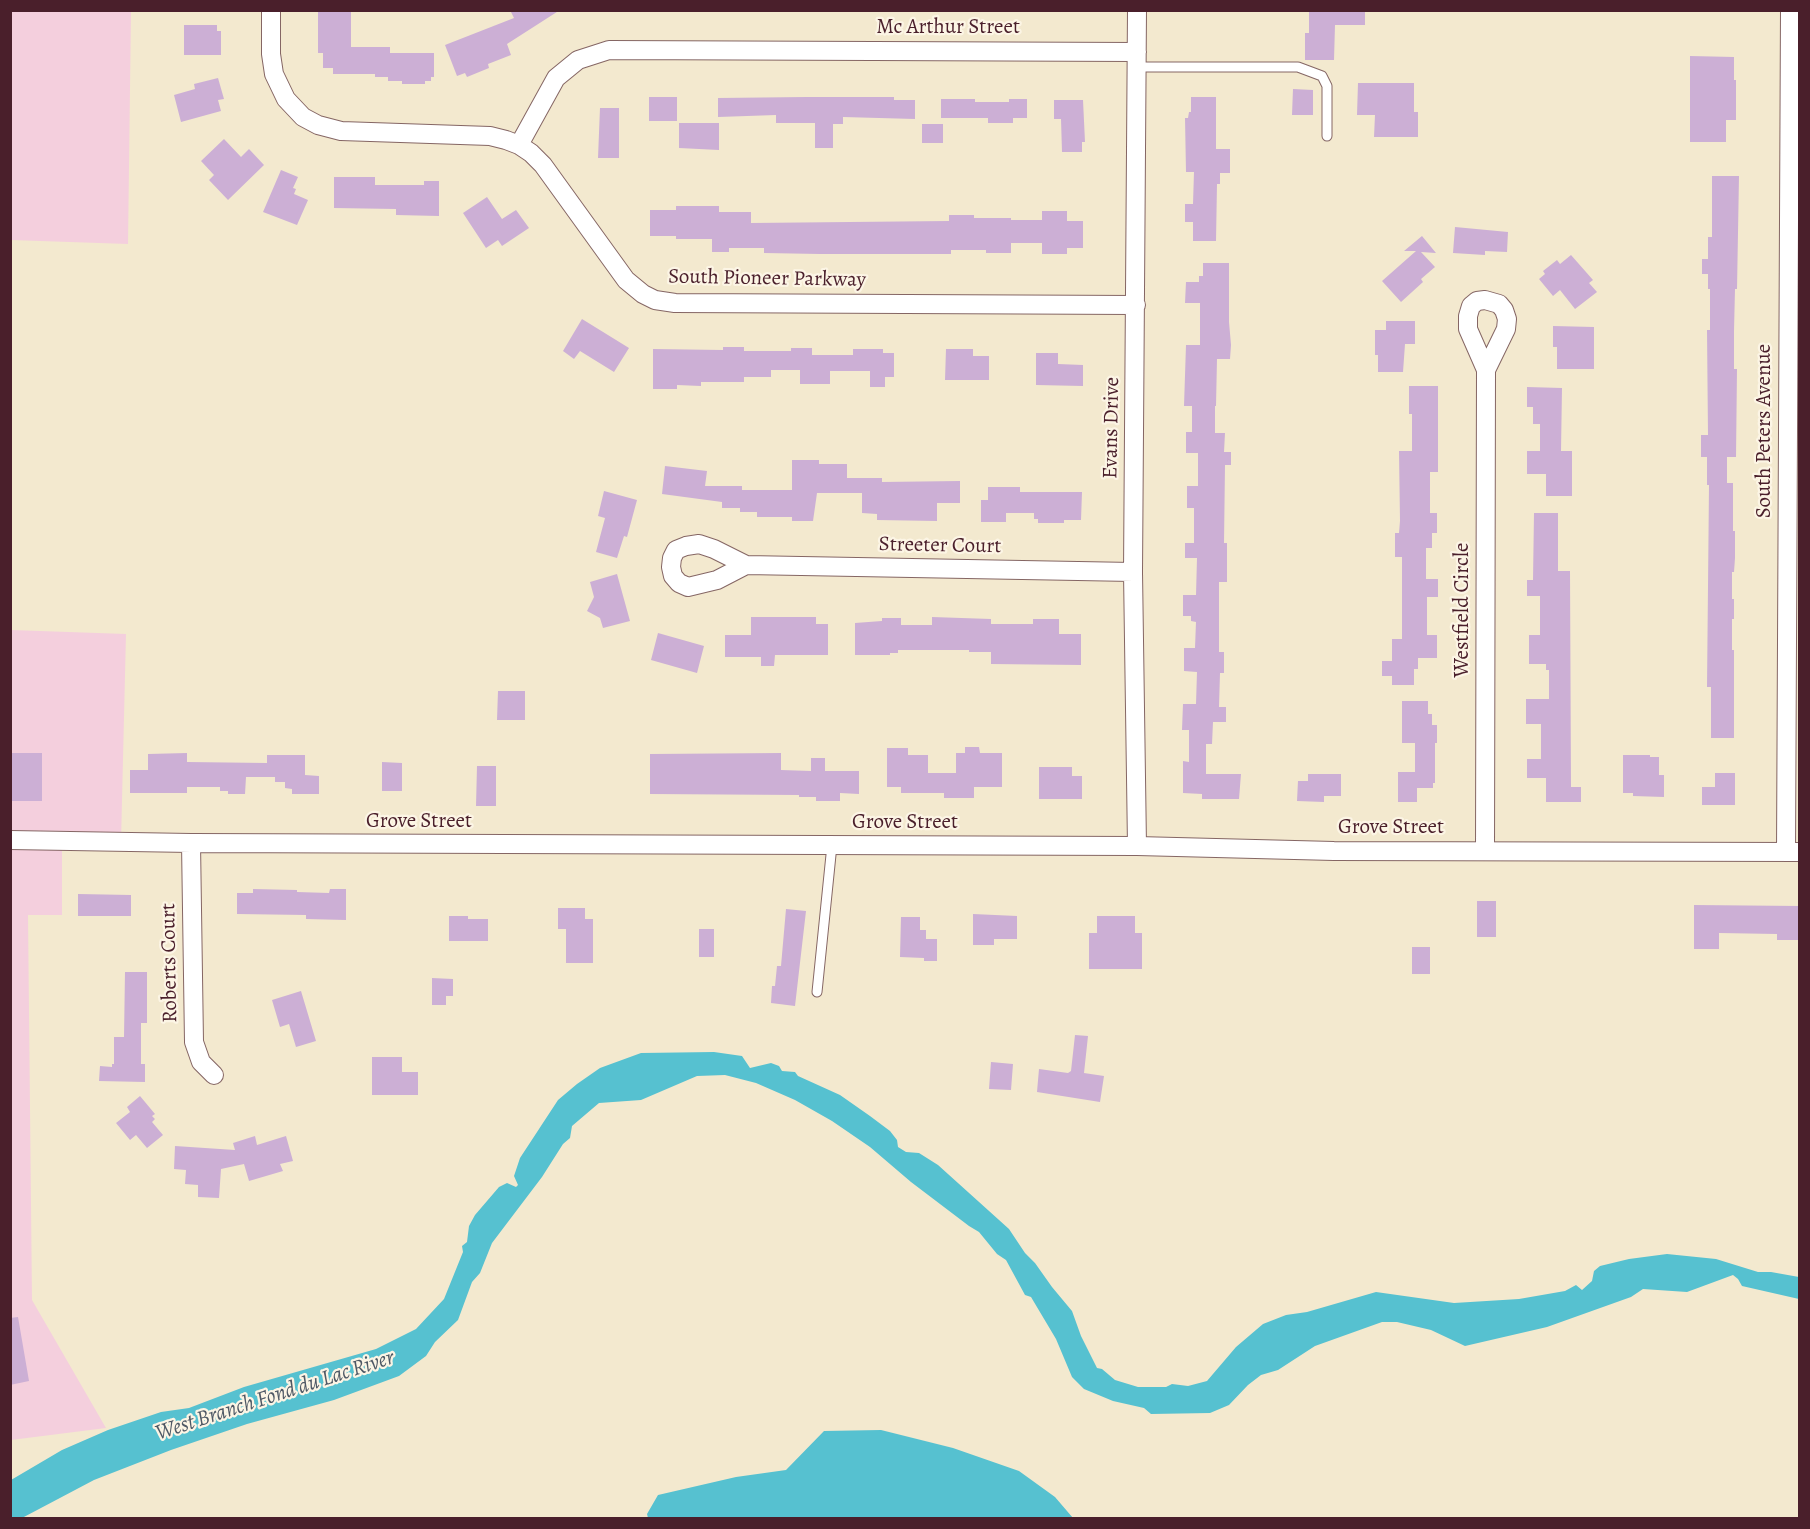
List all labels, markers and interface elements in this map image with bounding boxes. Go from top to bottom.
street label: Mc Arthur Street [876,15,1020,41]
street label: South Pioneer Parkway [668,265,866,293]
street label: South Peters Avenue [1752,344,1778,518]
street label: Evans Drive [1099,377,1125,479]
street label: Streeter Court [878,532,1002,560]
street label: Westfield Circle [1450,543,1476,677]
street label: Grove Street [366,809,472,835]
street label: Grove Street [852,810,958,836]
street label: Grove Street [1338,815,1444,841]
street label: Roberts Court [156,903,184,1023]
water label: West Branch Fond du Lac River [152,1345,398,1447]

